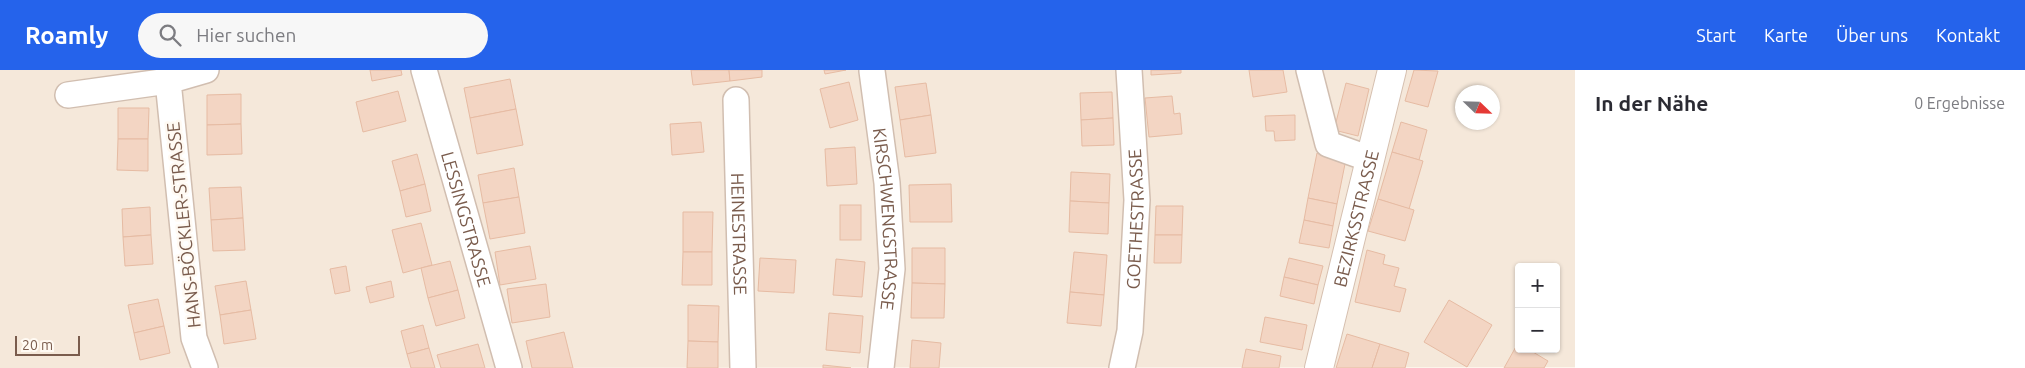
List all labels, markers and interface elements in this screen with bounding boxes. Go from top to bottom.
search box [138,13,488,58]
icon: search [156,21,184,49]
text: Roamly [25,22,108,49]
text: Hier suchen [196,24,296,46]
text: Start [1696,25,1736,45]
text: Karte [1764,25,1808,45]
text: Über uns [1836,25,1908,45]
text: Kontakt [1936,25,2000,45]
north arrow [1455,85,1500,130]
text: In der Nähe [1595,91,1708,115]
text: 0 Ergebnisse [1914,94,2005,112]
street label: HANS-BÖCKLER-STRASSE [162,121,204,329]
street label: KIRSCHWENGSTRASSE [870,126,902,311]
street label: GOETHESTRASSE [1122,148,1147,290]
street label: BEZIRKSSTRASSE [1329,148,1382,289]
street label: LESSINGSTRASSE [438,149,495,289]
street label: HEINESTRASSE [728,173,751,295]
map controls [1515,263,1560,353]
button: + [1515,263,1560,308]
button: − [1515,308,1560,353]
scale bar [15,333,80,356]
text: 20 m [22,337,53,353]

